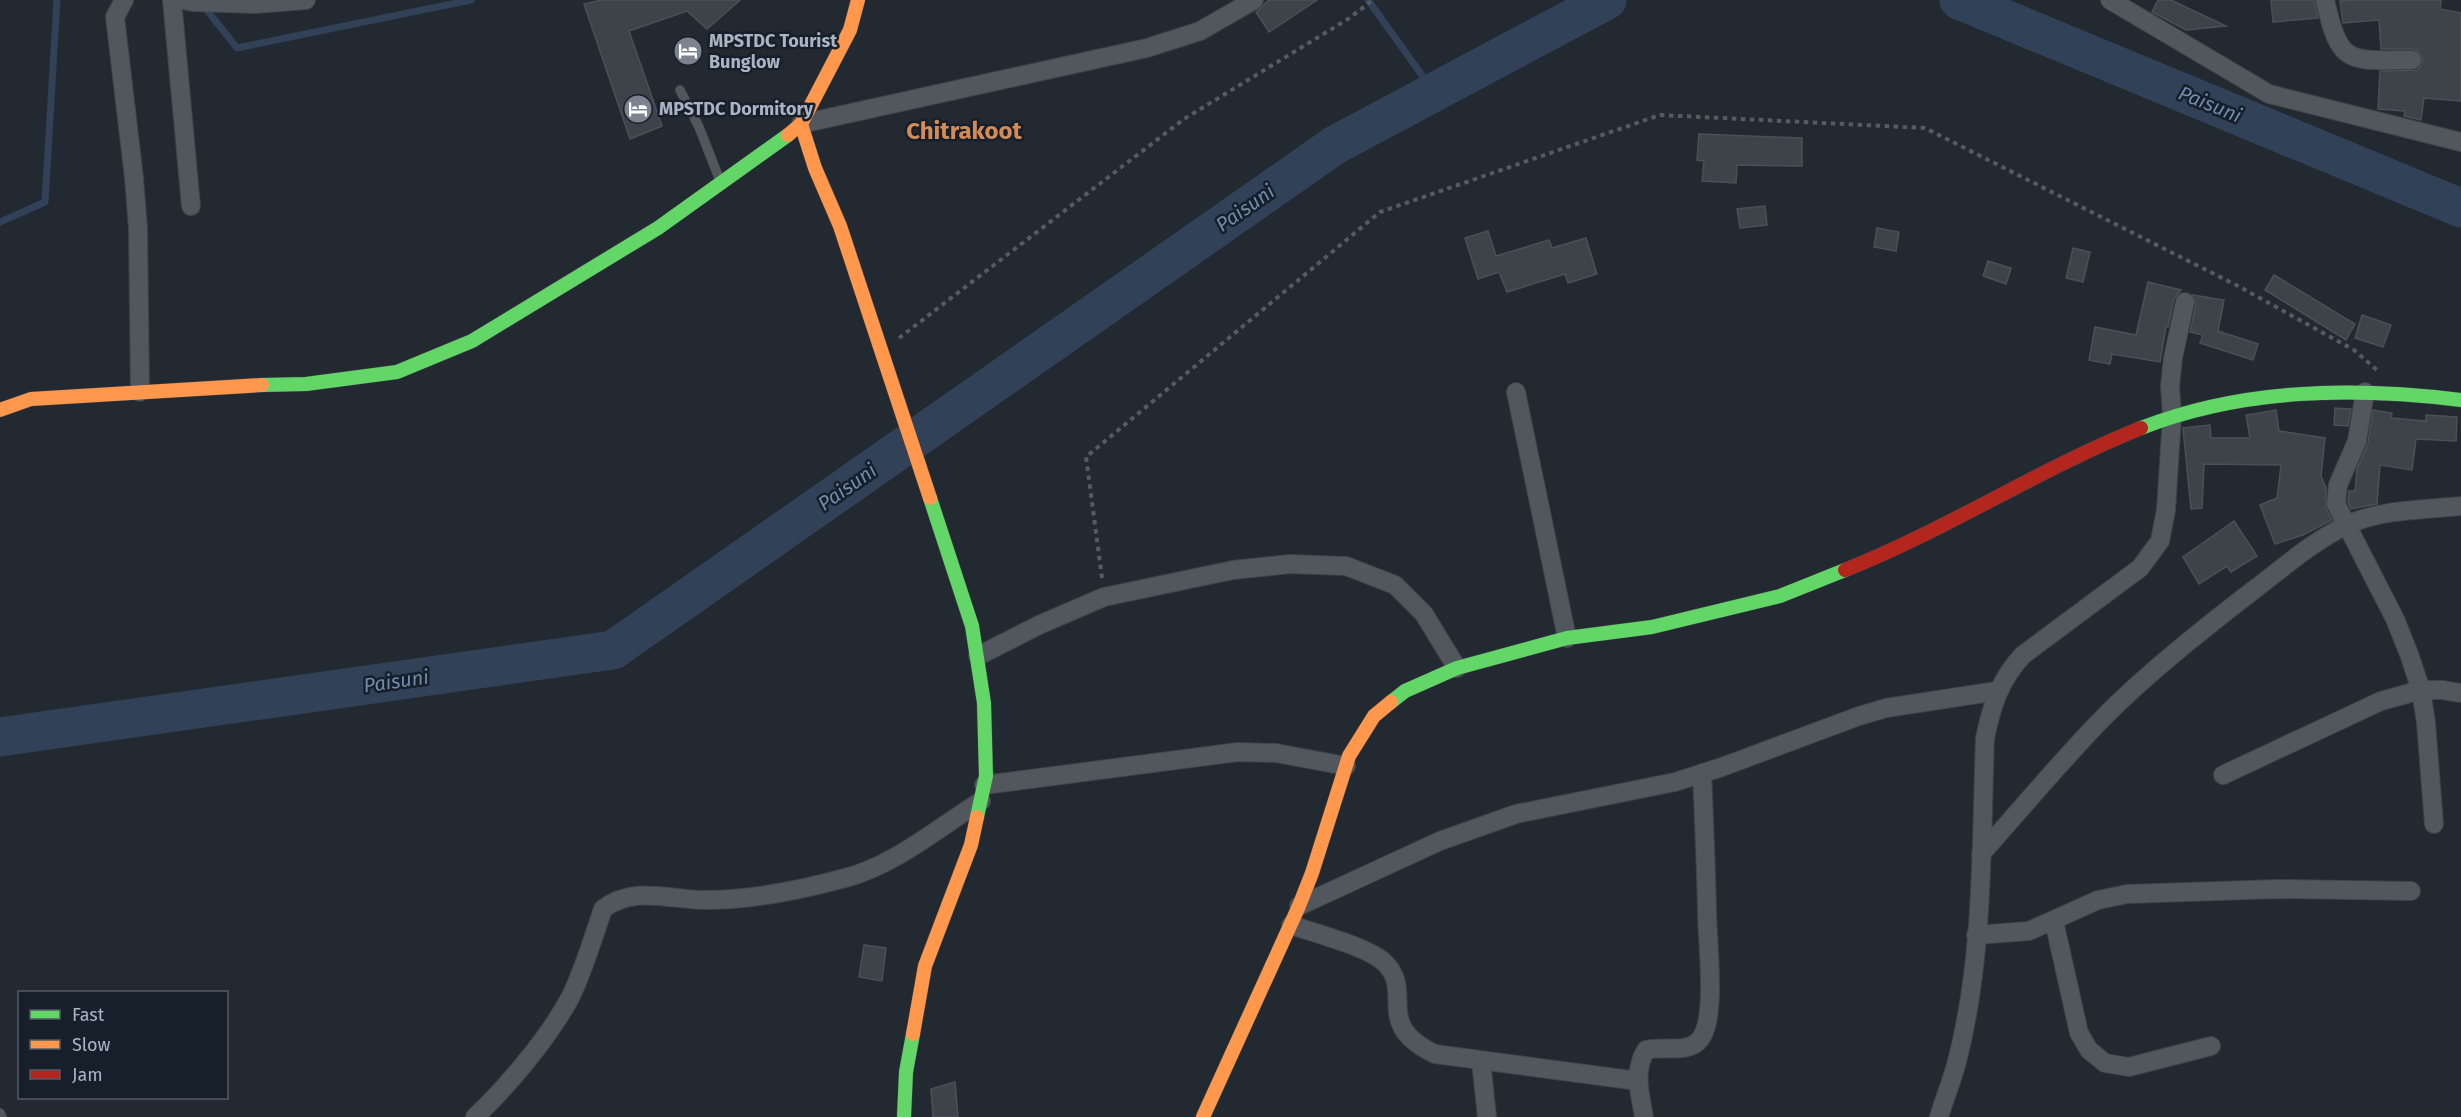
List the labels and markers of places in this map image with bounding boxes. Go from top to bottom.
place label: MPSTDC Tourist Bunglow [709,30,838,73]
hotel icon: MPSTDC Tourist Bunglow [672,35,704,67]
hotel icon: MPSTDC Dormitory [622,93,654,125]
place label: MPSTDC Dormitory [659,98,814,120]

